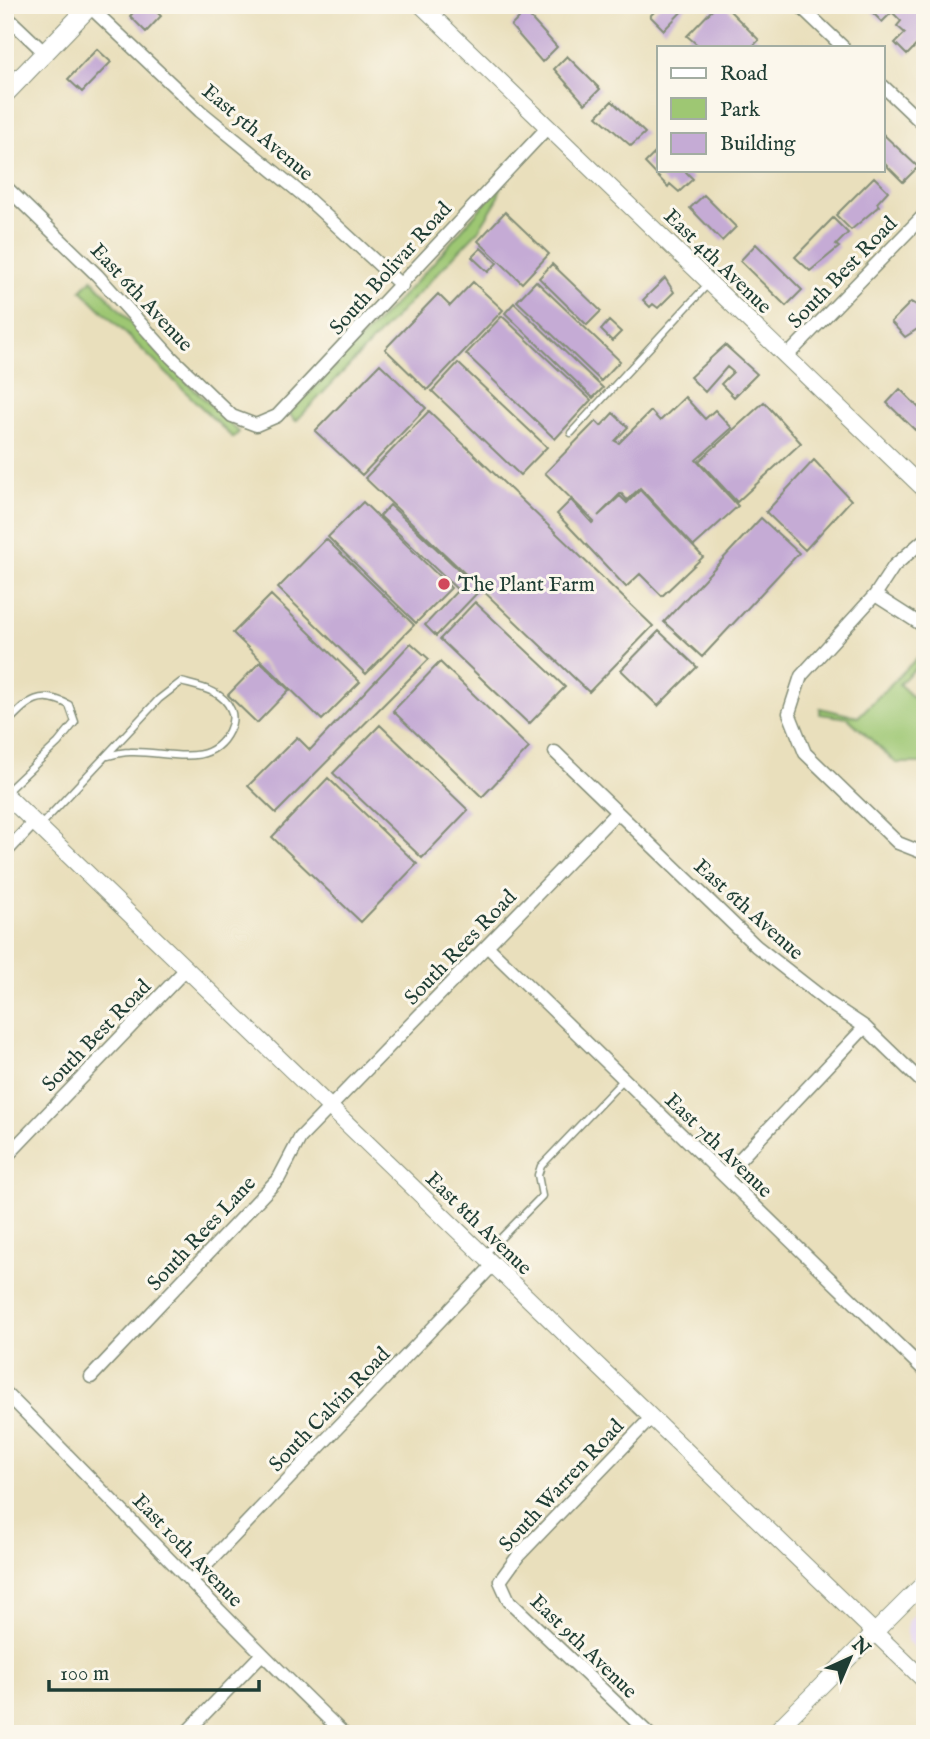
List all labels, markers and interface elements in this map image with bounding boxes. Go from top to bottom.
legend [657,46,884,172]
text: Road [720,61,768,88]
street label: East 5th Avenue [196,79,319,188]
text: Park [720,97,761,124]
text: Building [720,131,796,158]
street label: South Bolivar Road [324,196,459,341]
street label: East 4th Avenue [657,204,777,321]
street label: South Best Road [783,211,904,335]
street label: East 6th Avenue [84,238,198,358]
place label: The Plant Farm [458,572,595,599]
marker: The Plant Farm [436,576,452,592]
street label: East 6th Avenue [687,854,809,967]
street label: South Rees Road [399,884,524,1012]
street label: South Best Road [37,974,158,1098]
street label: East 7th Avenue [658,1088,778,1205]
street label: East 8th Avenue [419,1166,537,1282]
street label: South Rees Lane [142,1171,263,1297]
street label: South Calvin Road [264,1341,397,1478]
street label: South Warren Road [494,1413,631,1558]
street label: East 10th Avenue [126,1488,248,1614]
street label: East 9th Avenue [524,1589,643,1705]
north arrow [814,1624,884,1694]
text: N [845,1632,875,1662]
scale bar [49,1648,259,1692]
text: 100 m [60,1661,109,1688]

